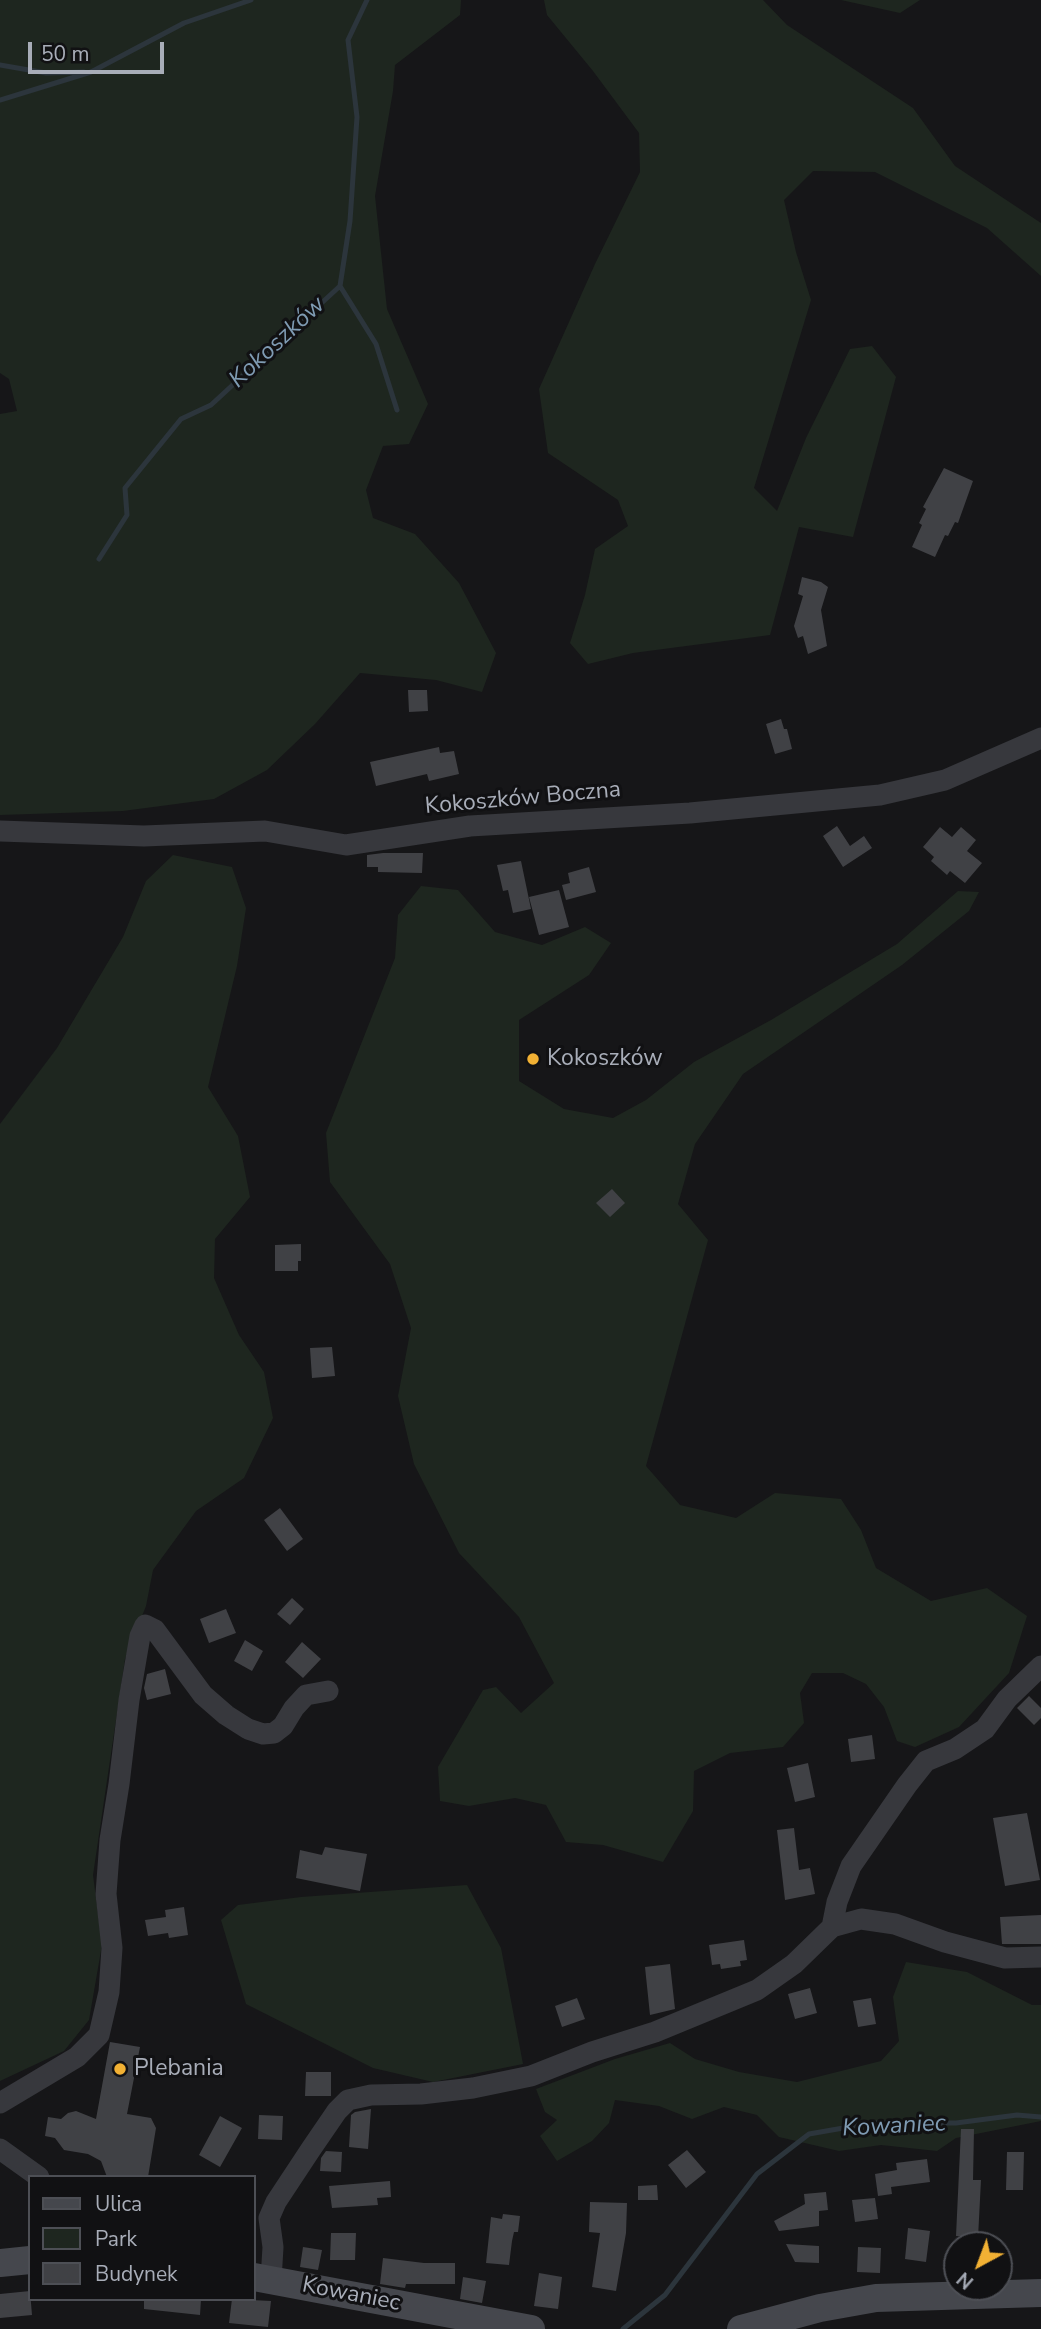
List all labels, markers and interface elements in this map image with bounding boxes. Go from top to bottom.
scale bar [32,28,168,72]
text: 50 m [41,40,90,68]
water label: Kokoszków [224,291,332,395]
street label: Kokoszków Boczna [424,777,622,821]
place label: Kokoszków [547,1045,663,1073]
marker: Kokoszków [525,1051,541,1067]
place label: Plebania [134,2055,224,2083]
marker: Plebania [112,2061,128,2077]
water label: Kowaniec [841,2110,947,2144]
legend [28,2175,256,2301]
text: Ulica [95,2190,142,2218]
text: Park [95,2225,137,2253]
north arrow [943,2231,1013,2301]
text: Budynek [95,2260,178,2288]
text: N [952,2266,979,2295]
street label: Kowaniec [300,2272,402,2318]

